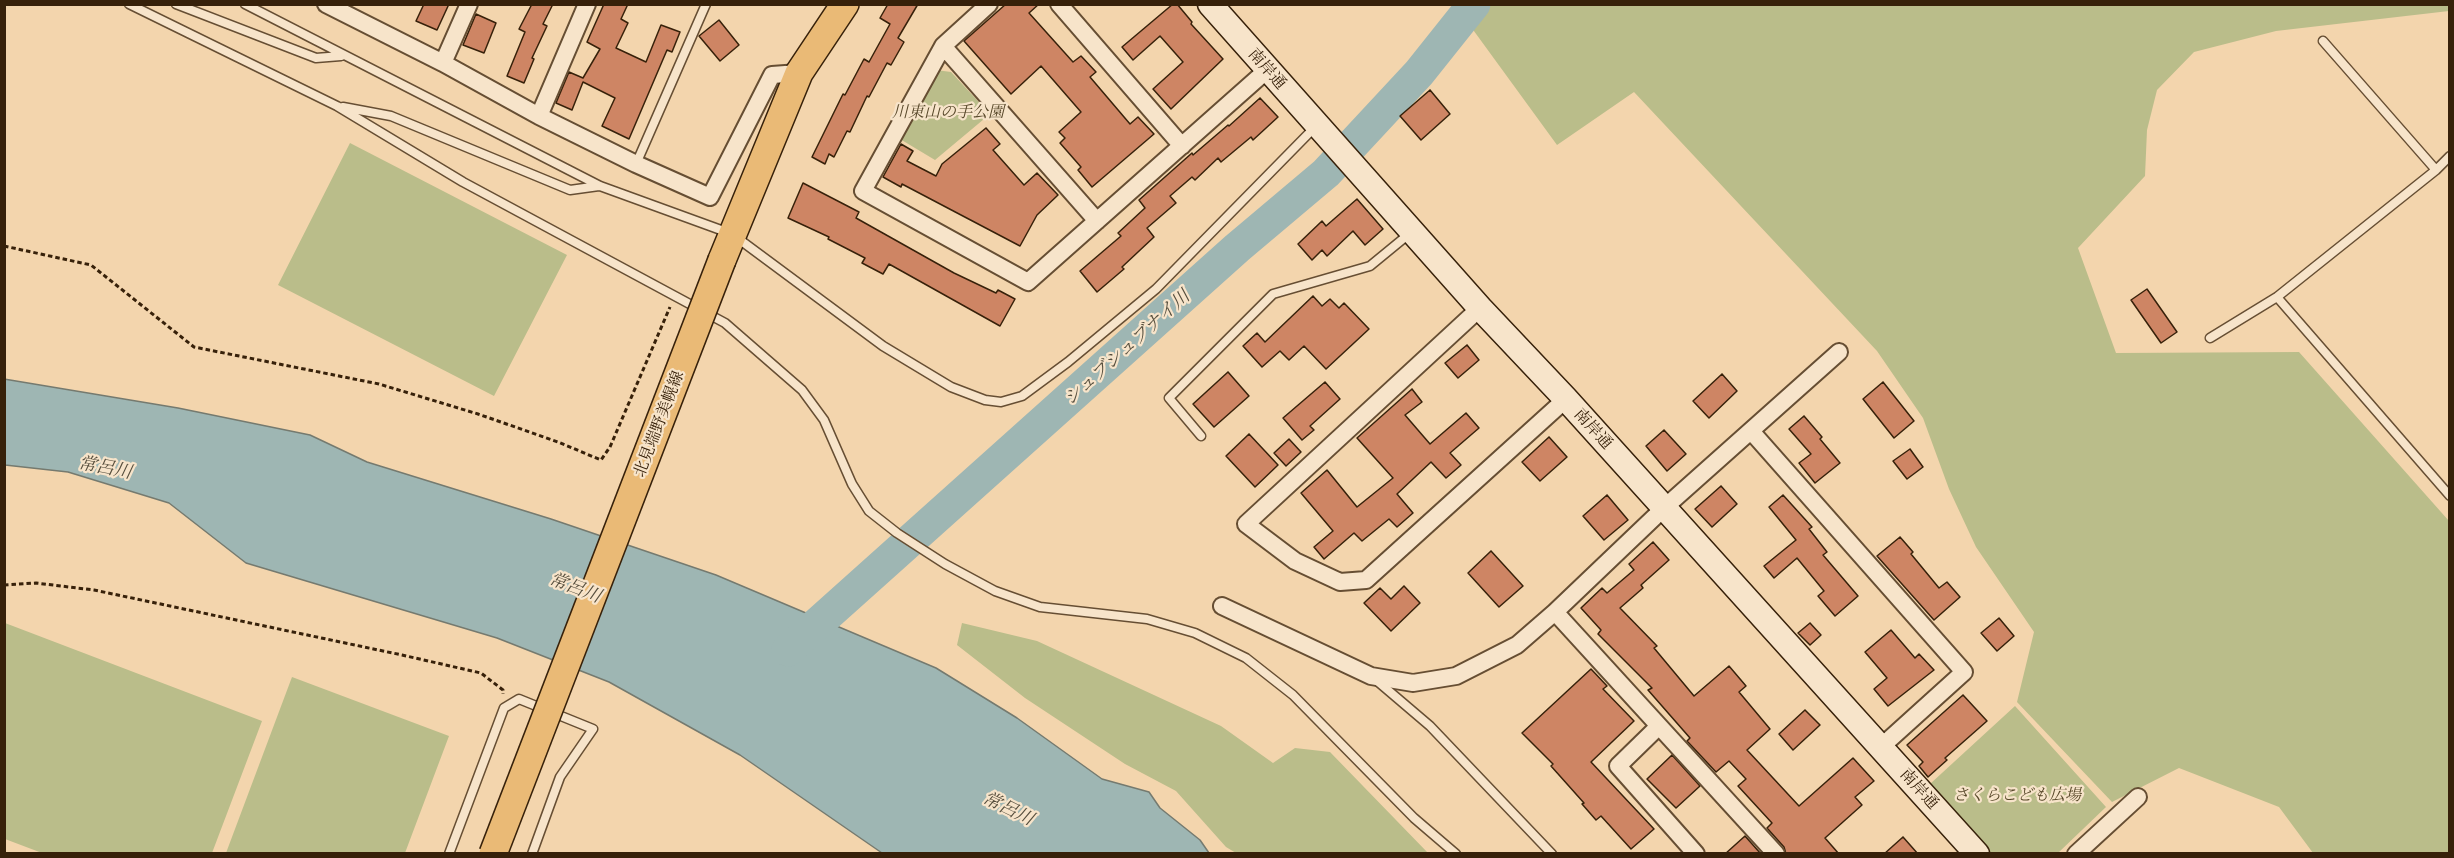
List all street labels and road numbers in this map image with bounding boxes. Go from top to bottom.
street label: 南岸通 [1244,45,1290,93]
street label: 北見端野美幌線 [630,368,688,480]
street label: 南岸通 [1570,405,1616,453]
street label: 南岸通 [1896,765,1942,813]

